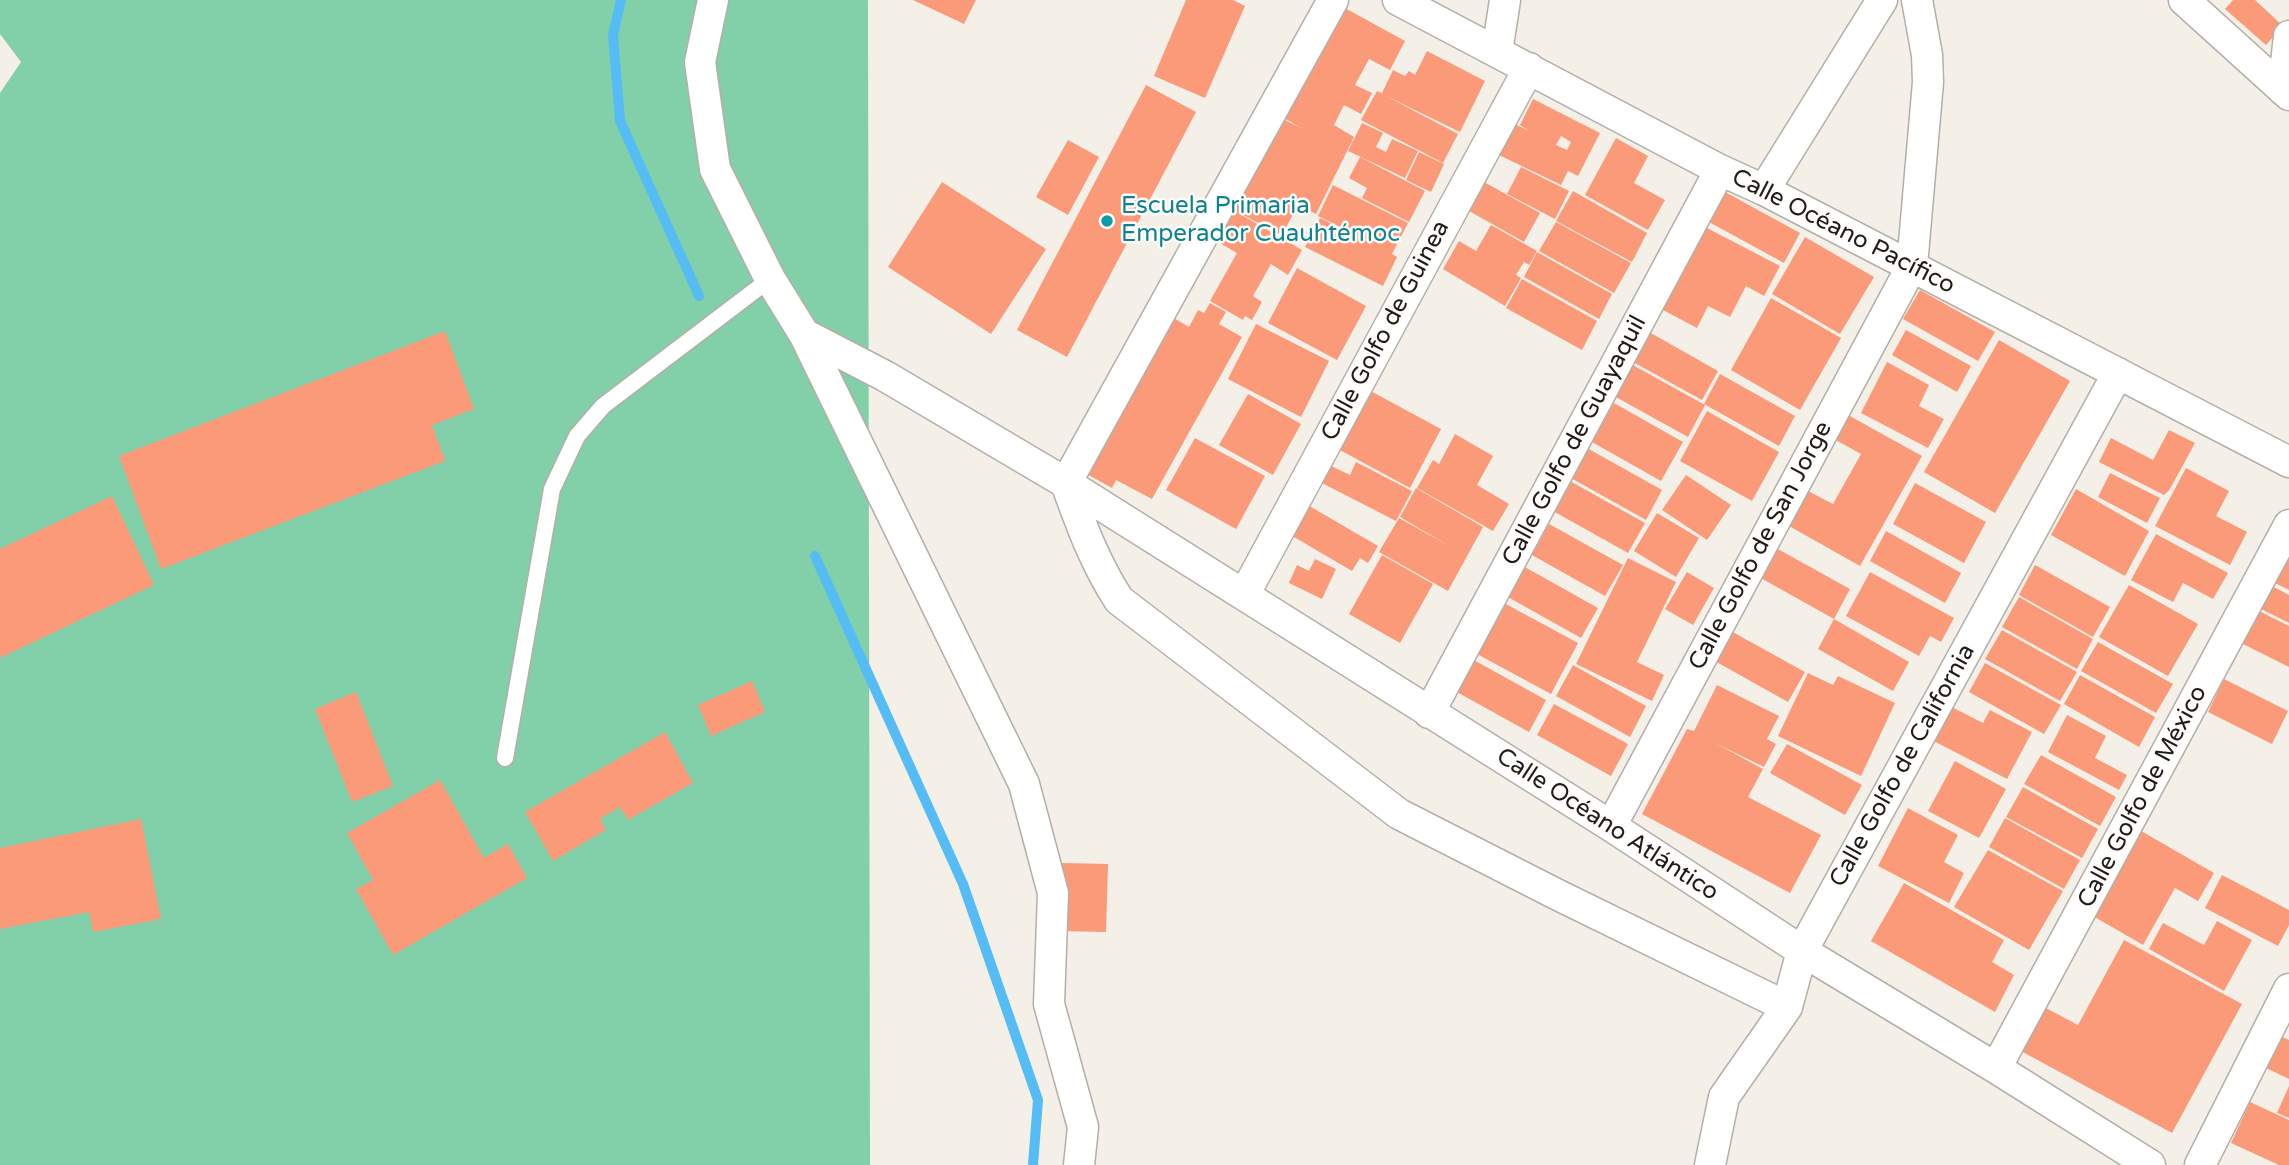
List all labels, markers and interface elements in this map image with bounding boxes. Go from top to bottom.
street label: Calle Océano Pacífico [1727,163,1959,301]
place label: Escuela Primaria Emperador Cuauhtémoc [1121,193,1400,249]
marker: Escuela Primaria Emperador Cuauhtémoc [1099,213,1115,229]
street label: Calle Golfo de Guinea [1316,216,1456,446]
street label: Calle Golfo de Guayaquil [1497,311,1653,571]
street label: Calle Golfo de San Jorge [1683,417,1839,675]
street label: Calle Golfo de California [1824,639,1982,893]
street label: Calle Golfo de México [2072,681,2214,913]
street label: Calle Océano Atlántico [1491,742,1723,908]

